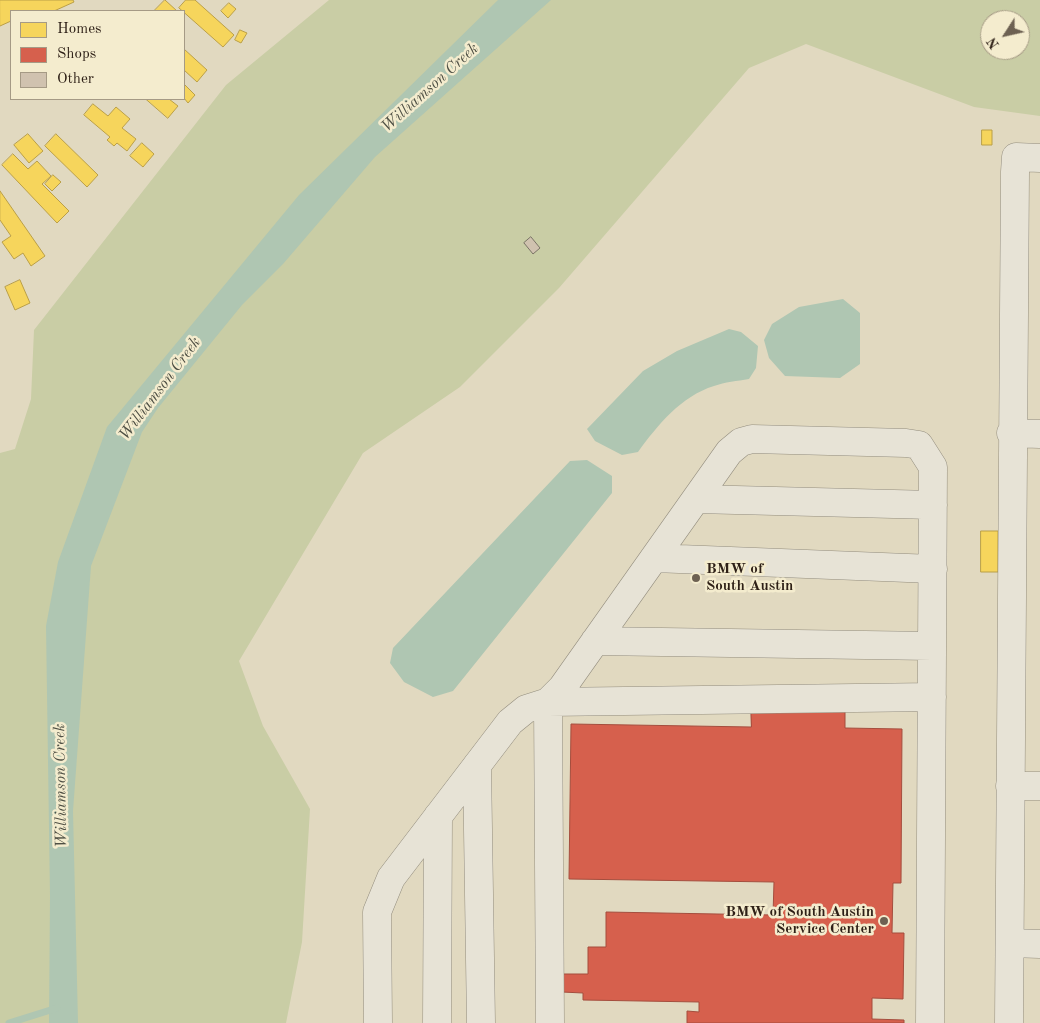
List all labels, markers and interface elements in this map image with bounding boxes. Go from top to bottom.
legend [10,10,185,100]
north arrow [980,10,1030,60]
text: Homes [57,22,102,37]
text: N [985,35,1002,51]
water label: Williamson Creek [377,39,483,137]
text: Shops [57,47,96,62]
text: Other [57,72,94,87]
water label: Williamson Creek [115,334,205,444]
place label: BMW of South Austin [706,560,793,595]
marker: BMW of South Austin [690,572,702,584]
water label: Williamson Creek [50,724,72,848]
place label: BMW of South Austin Service Center [725,903,874,938]
marker: BMW of South Austin Service Center [878,915,890,927]

